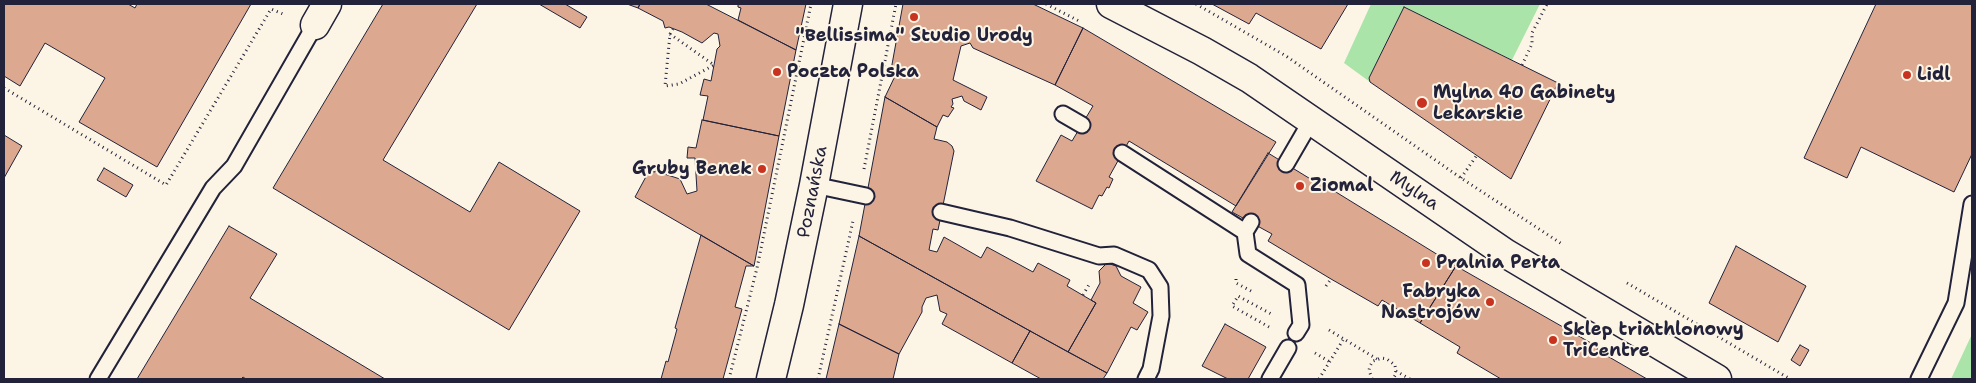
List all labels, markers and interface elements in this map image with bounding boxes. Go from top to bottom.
marker: "Bellissima" Studio Urody [908,11,920,23]
place label: "Bellissima" Studio Urody [795,25,1033,47]
place label: Poczta Polska [787,61,919,83]
place label: Lidl [1917,64,1950,86]
marker: Poczta Polska [771,66,783,78]
marker: Lidl [1901,69,1913,81]
place label: Mylna 40 Gabinety Lekarskie [1433,82,1616,125]
marker: Mylna 40 Gabinety Lekarskie [1415,96,1429,110]
street label: Poznańska [793,144,833,240]
place label: Gruby Benek [632,158,752,180]
marker: Gruby Benek [756,163,768,175]
street label: Mylna [1385,167,1443,215]
place label: Ziomal [1310,175,1373,197]
marker: Ziomal [1294,180,1306,192]
place label: Pralnia Perła [1436,252,1560,274]
marker: Pralnia Perła [1420,257,1432,269]
place label: Fabryka Nastrojów [1381,281,1480,324]
marker: Fabryka Nastrojów [1484,296,1496,308]
place label: Sklep triathlonowy TriCentre [1563,319,1744,362]
marker: Sklep triathlonowy TriCentre [1547,334,1559,346]

